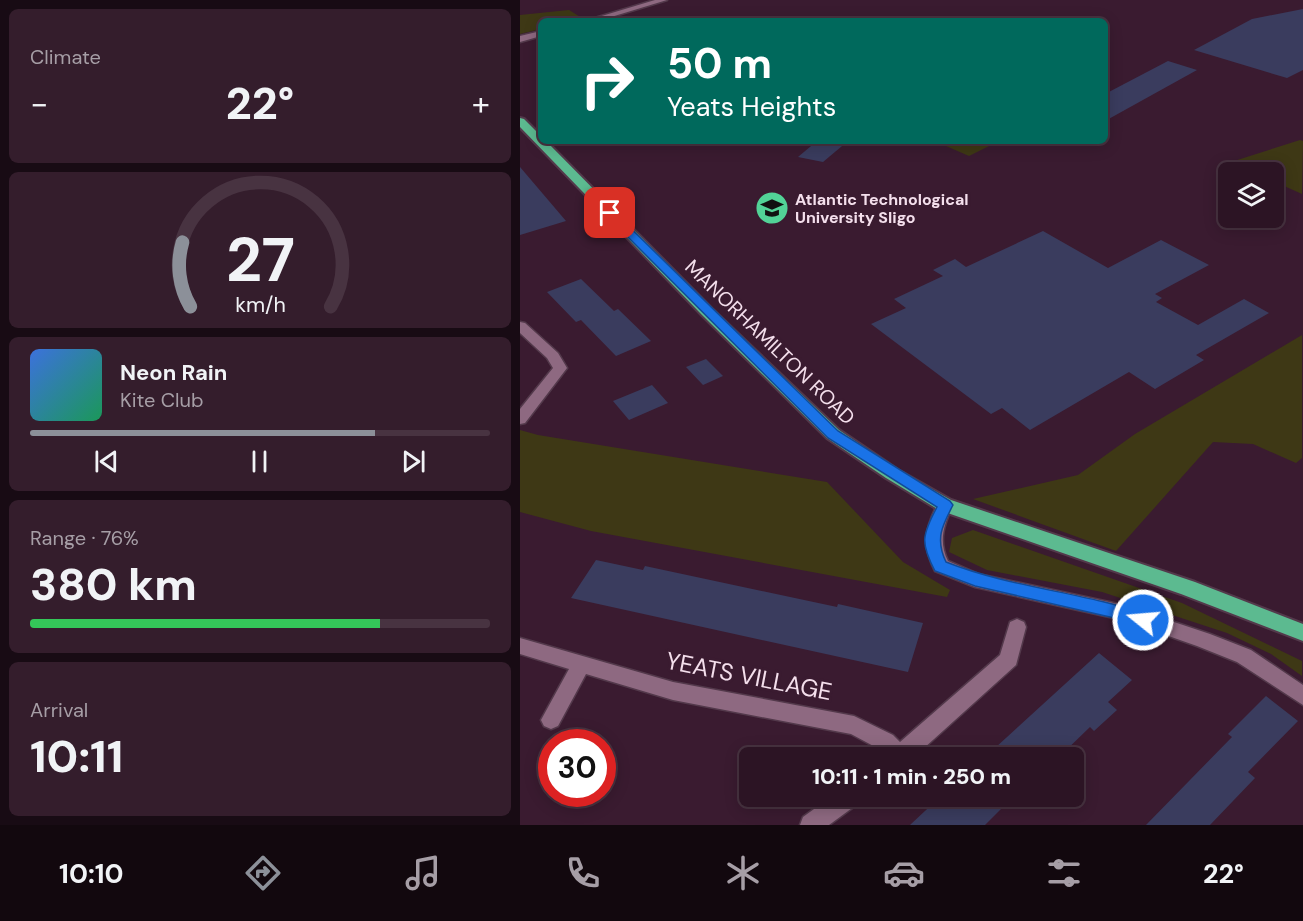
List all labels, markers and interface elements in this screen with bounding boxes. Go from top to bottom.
text: 50 m [667,36,772,91]
icon: right [568,42,646,120]
text: Climate [30,44,101,70]
text: 22° [226,74,294,133]
text: − [30,82,48,125]
text: + [472,82,490,125]
text: Yeats Heights [667,89,836,124]
map controls [1218,162,1284,228]
button: layers [1218,162,1284,228]
pin [584,187,635,238]
place label: Atlantic Technological University Sligo [795,189,969,228]
school or university icon: Atlantic Technological University Sligo [754,190,790,226]
icon: arrive [593,196,626,229]
text: 27 [225,219,295,300]
street label: MANORHAMILTON ROAD [679,254,861,430]
text: km/h [235,291,285,319]
text: Neon Rain [120,358,227,387]
text: Kite Club [120,387,204,413]
icon: previous [90,445,123,478]
icon: pause [243,445,276,478]
icon: next [397,445,430,478]
text: Range · 76% [30,525,139,551]
text: 380 km [30,555,197,614]
position arrow [1111,588,1175,652]
street label: YEATS VILLAGE [663,645,835,707]
text: Arrival [30,697,88,723]
text: 10:11 [30,727,123,786]
speed limit sign: 30 [538,729,616,807]
text: 10:11 · 1 min · 250 m [812,762,1011,791]
icon: directions [242,852,284,894]
icon: music [402,852,444,894]
icon: phone [562,852,604,894]
icon: climate [722,852,764,894]
icon: car [883,852,925,894]
icon: filters [1043,852,1085,894]
text: 10:10 [59,856,124,891]
text: 22° [1203,856,1244,891]

